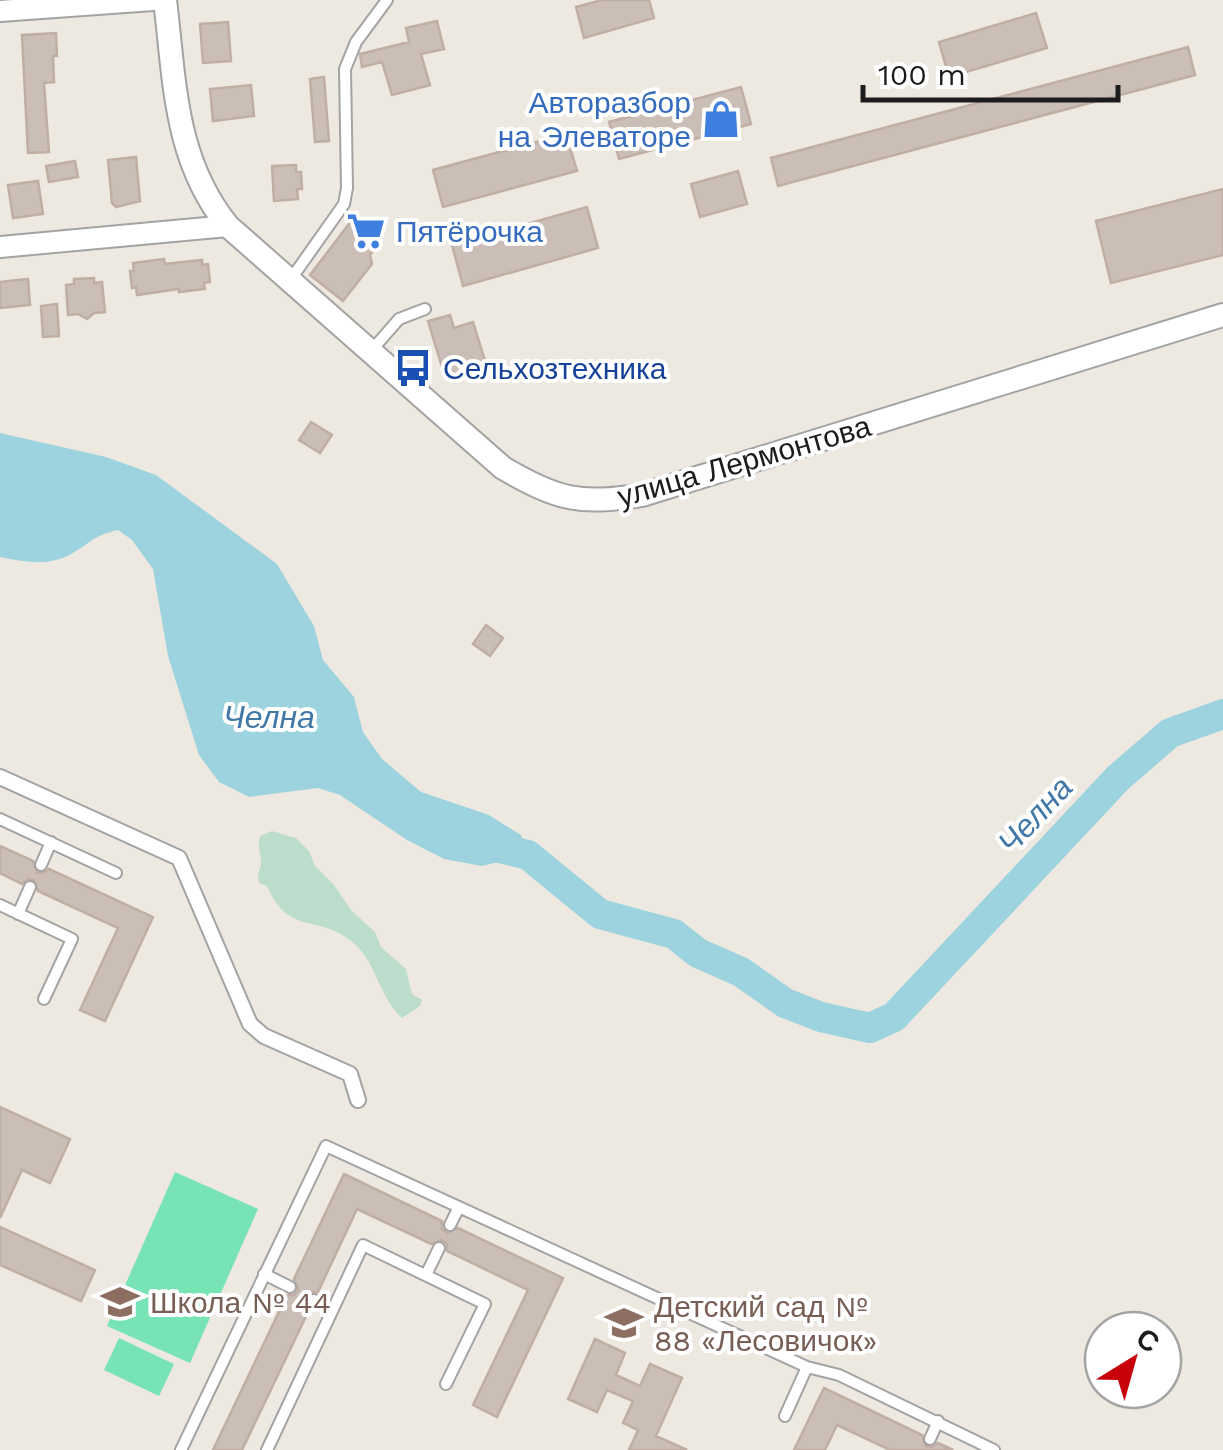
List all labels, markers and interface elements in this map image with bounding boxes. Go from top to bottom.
scale bar [863,40,1118,102]
text: 100 m [878,57,966,92]
place label: Авторазбор на Элеваторе [498,85,691,154]
shop icon: Авторазбор на Элеваторе [700,98,742,140]
supermarket icon: Пятёрочка [345,210,387,252]
place label: Пятёрочка [396,214,543,249]
bus stop icon: Сельхозтехника [392,347,434,389]
place label: Сельхозтехника [443,351,667,386]
street label: улица Лермонтова [613,408,875,514]
water label: Челна [223,698,315,736]
water label: Челна [990,768,1080,862]
school or university icon: Школа № 44 [99,1281,141,1323]
place label: Школа № 44 [150,1285,331,1320]
place label: Детский сад № 88 «Лесовичок» [654,1289,877,1358]
school or university icon: Детский сад № 88 «Лесовичок» [603,1302,645,1344]
north arrow [1083,1310,1183,1410]
text: С [1130,1321,1166,1360]

